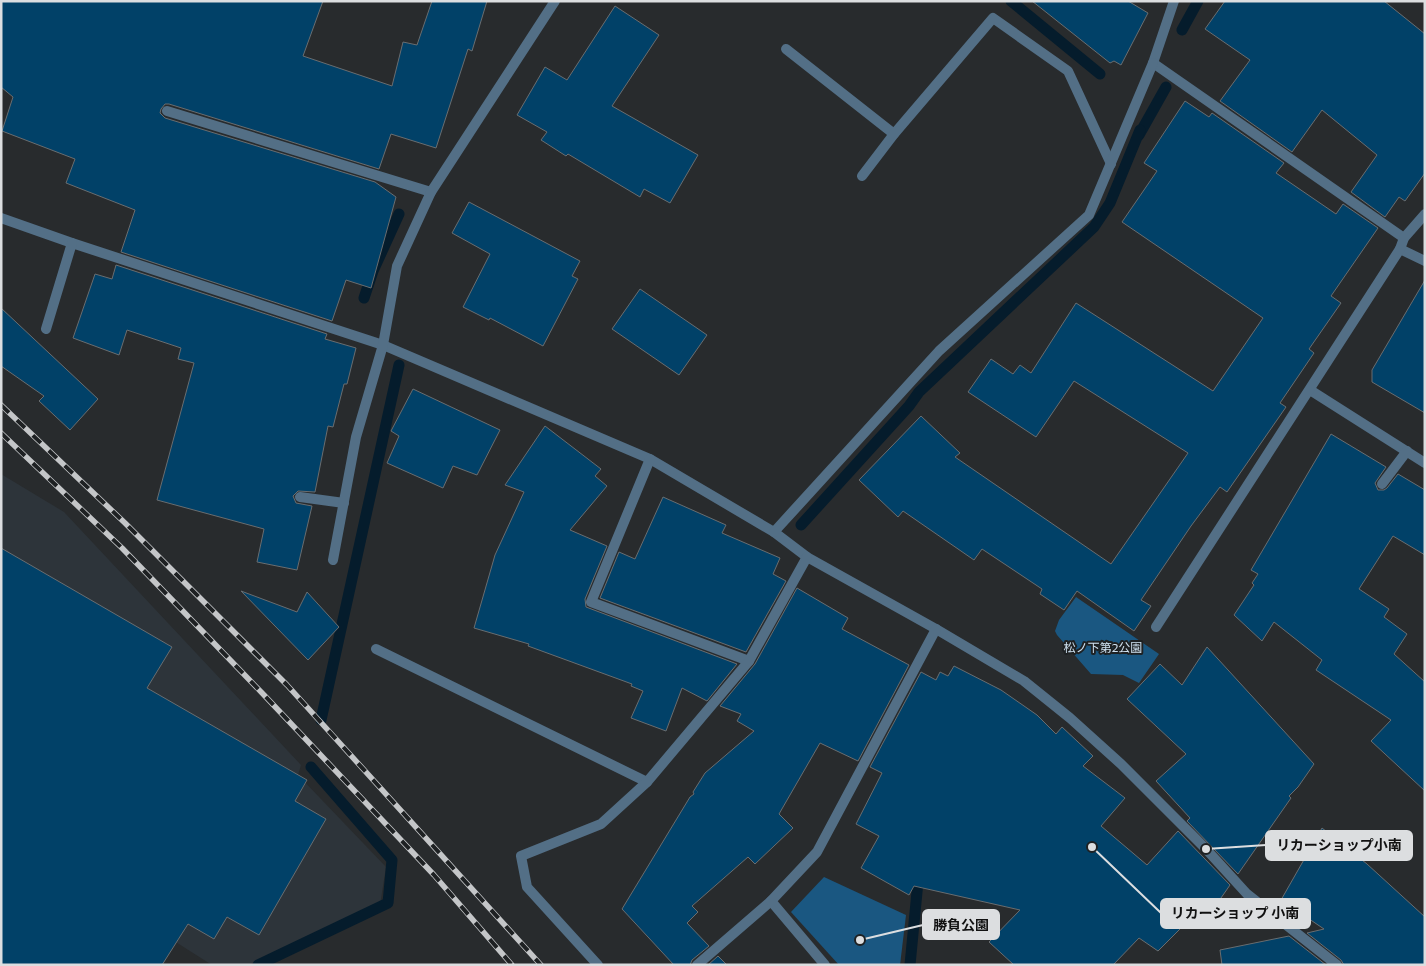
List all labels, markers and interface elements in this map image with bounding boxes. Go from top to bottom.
park label: 松ノ下第2公園 [1064,640,1142,654]
callout: リカーショップ小南 [1266,831,1412,860]
text: リカーショップ小南 [1276,836,1402,853]
callout: リカーショップ 小南 [1161,899,1310,928]
text: リカーショップ 小南 [1171,904,1299,921]
callout: 勝負公園 [923,910,999,939]
text: 勝負公園 [933,916,989,933]

